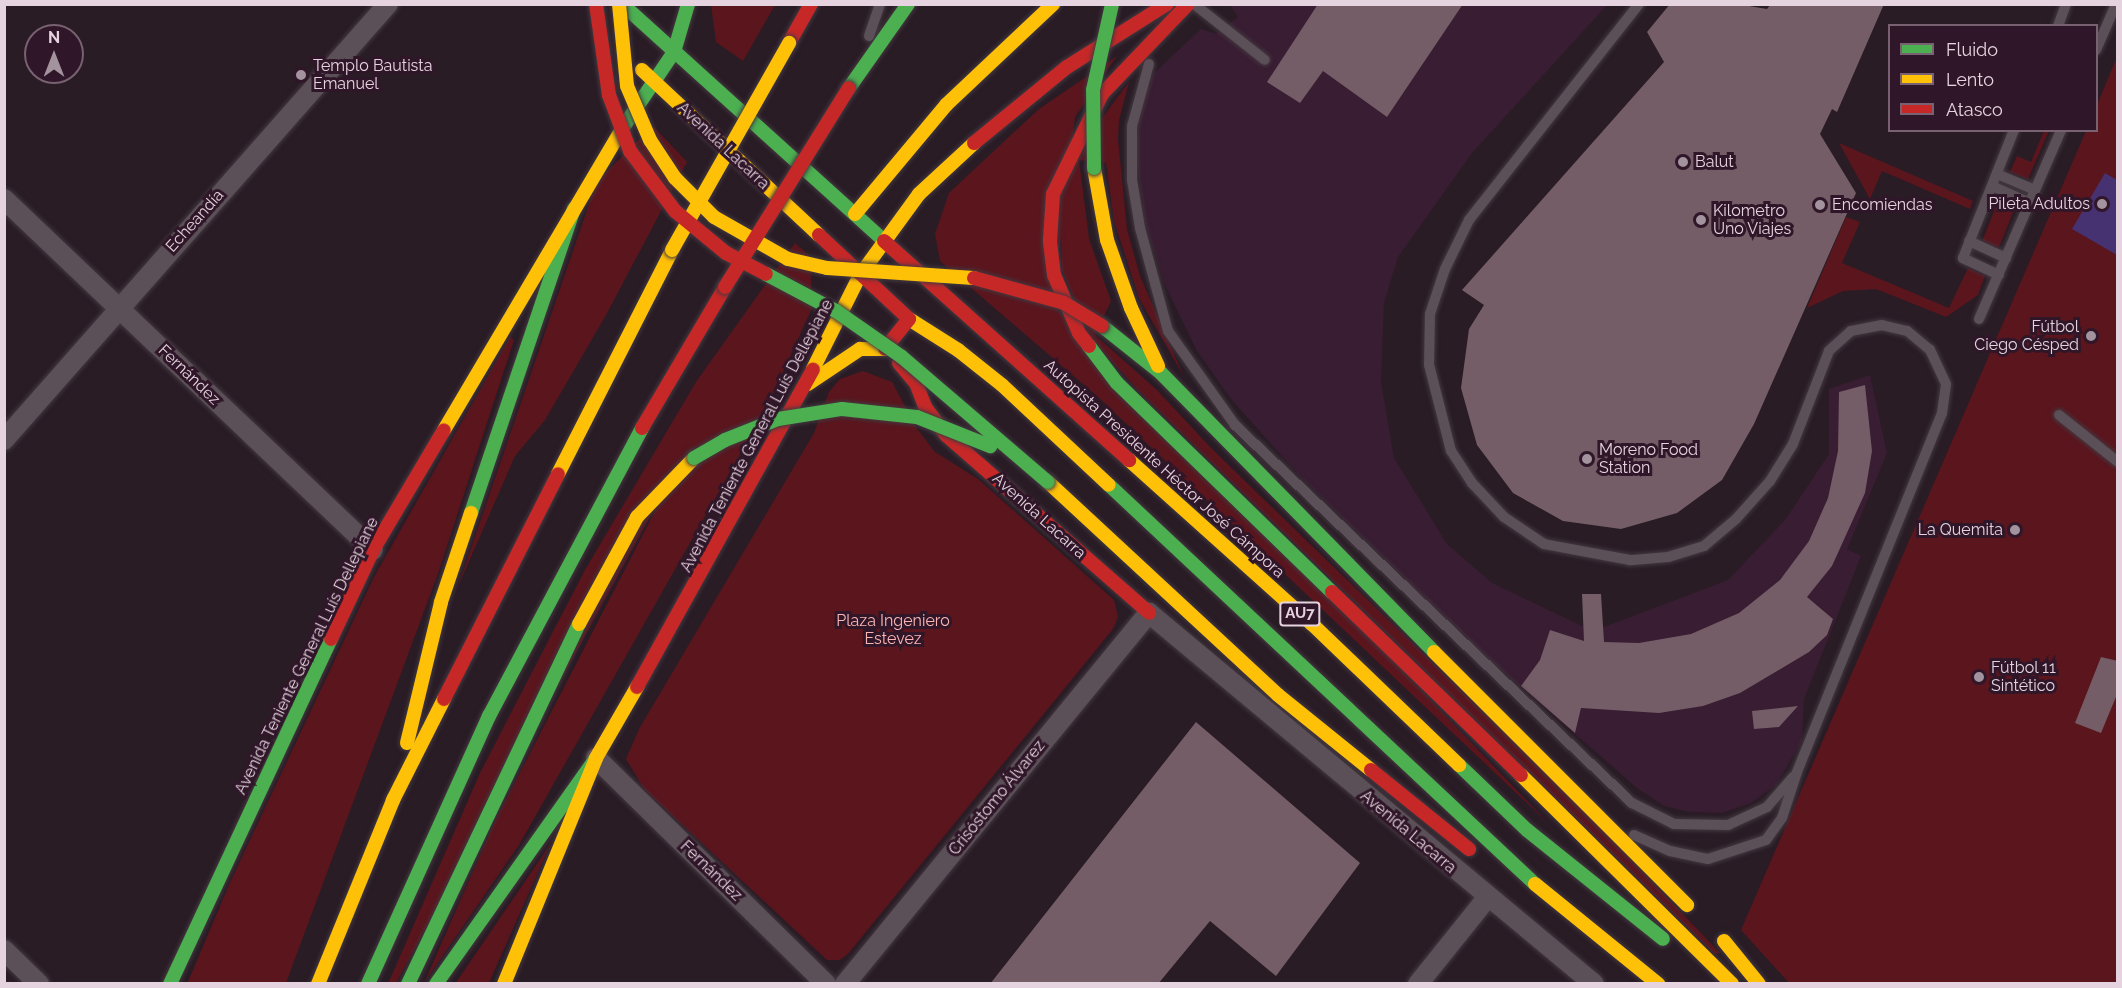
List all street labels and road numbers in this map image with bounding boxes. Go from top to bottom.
street label: Avenida Lacarra [673,98,773,194]
street label: Echeandía [162,186,228,256]
street label: Avenida Teniente General Luís Dellepiane [676,296,838,576]
street label: Fernández [154,341,224,409]
street label: Autopista Presidente Héctor José Cámpora [1039,355,1289,583]
street label: Avenida Lacarra [988,469,1090,563]
street label: Avenida Teniente General Luís Dellepiane [231,514,383,798]
road number: AU7 [1279,602,1321,626]
street label: Crisóstomo Álvarez [945,737,1049,859]
street label: Avenida Lacarra [1356,786,1460,878]
street label: Fernández [676,837,746,905]

